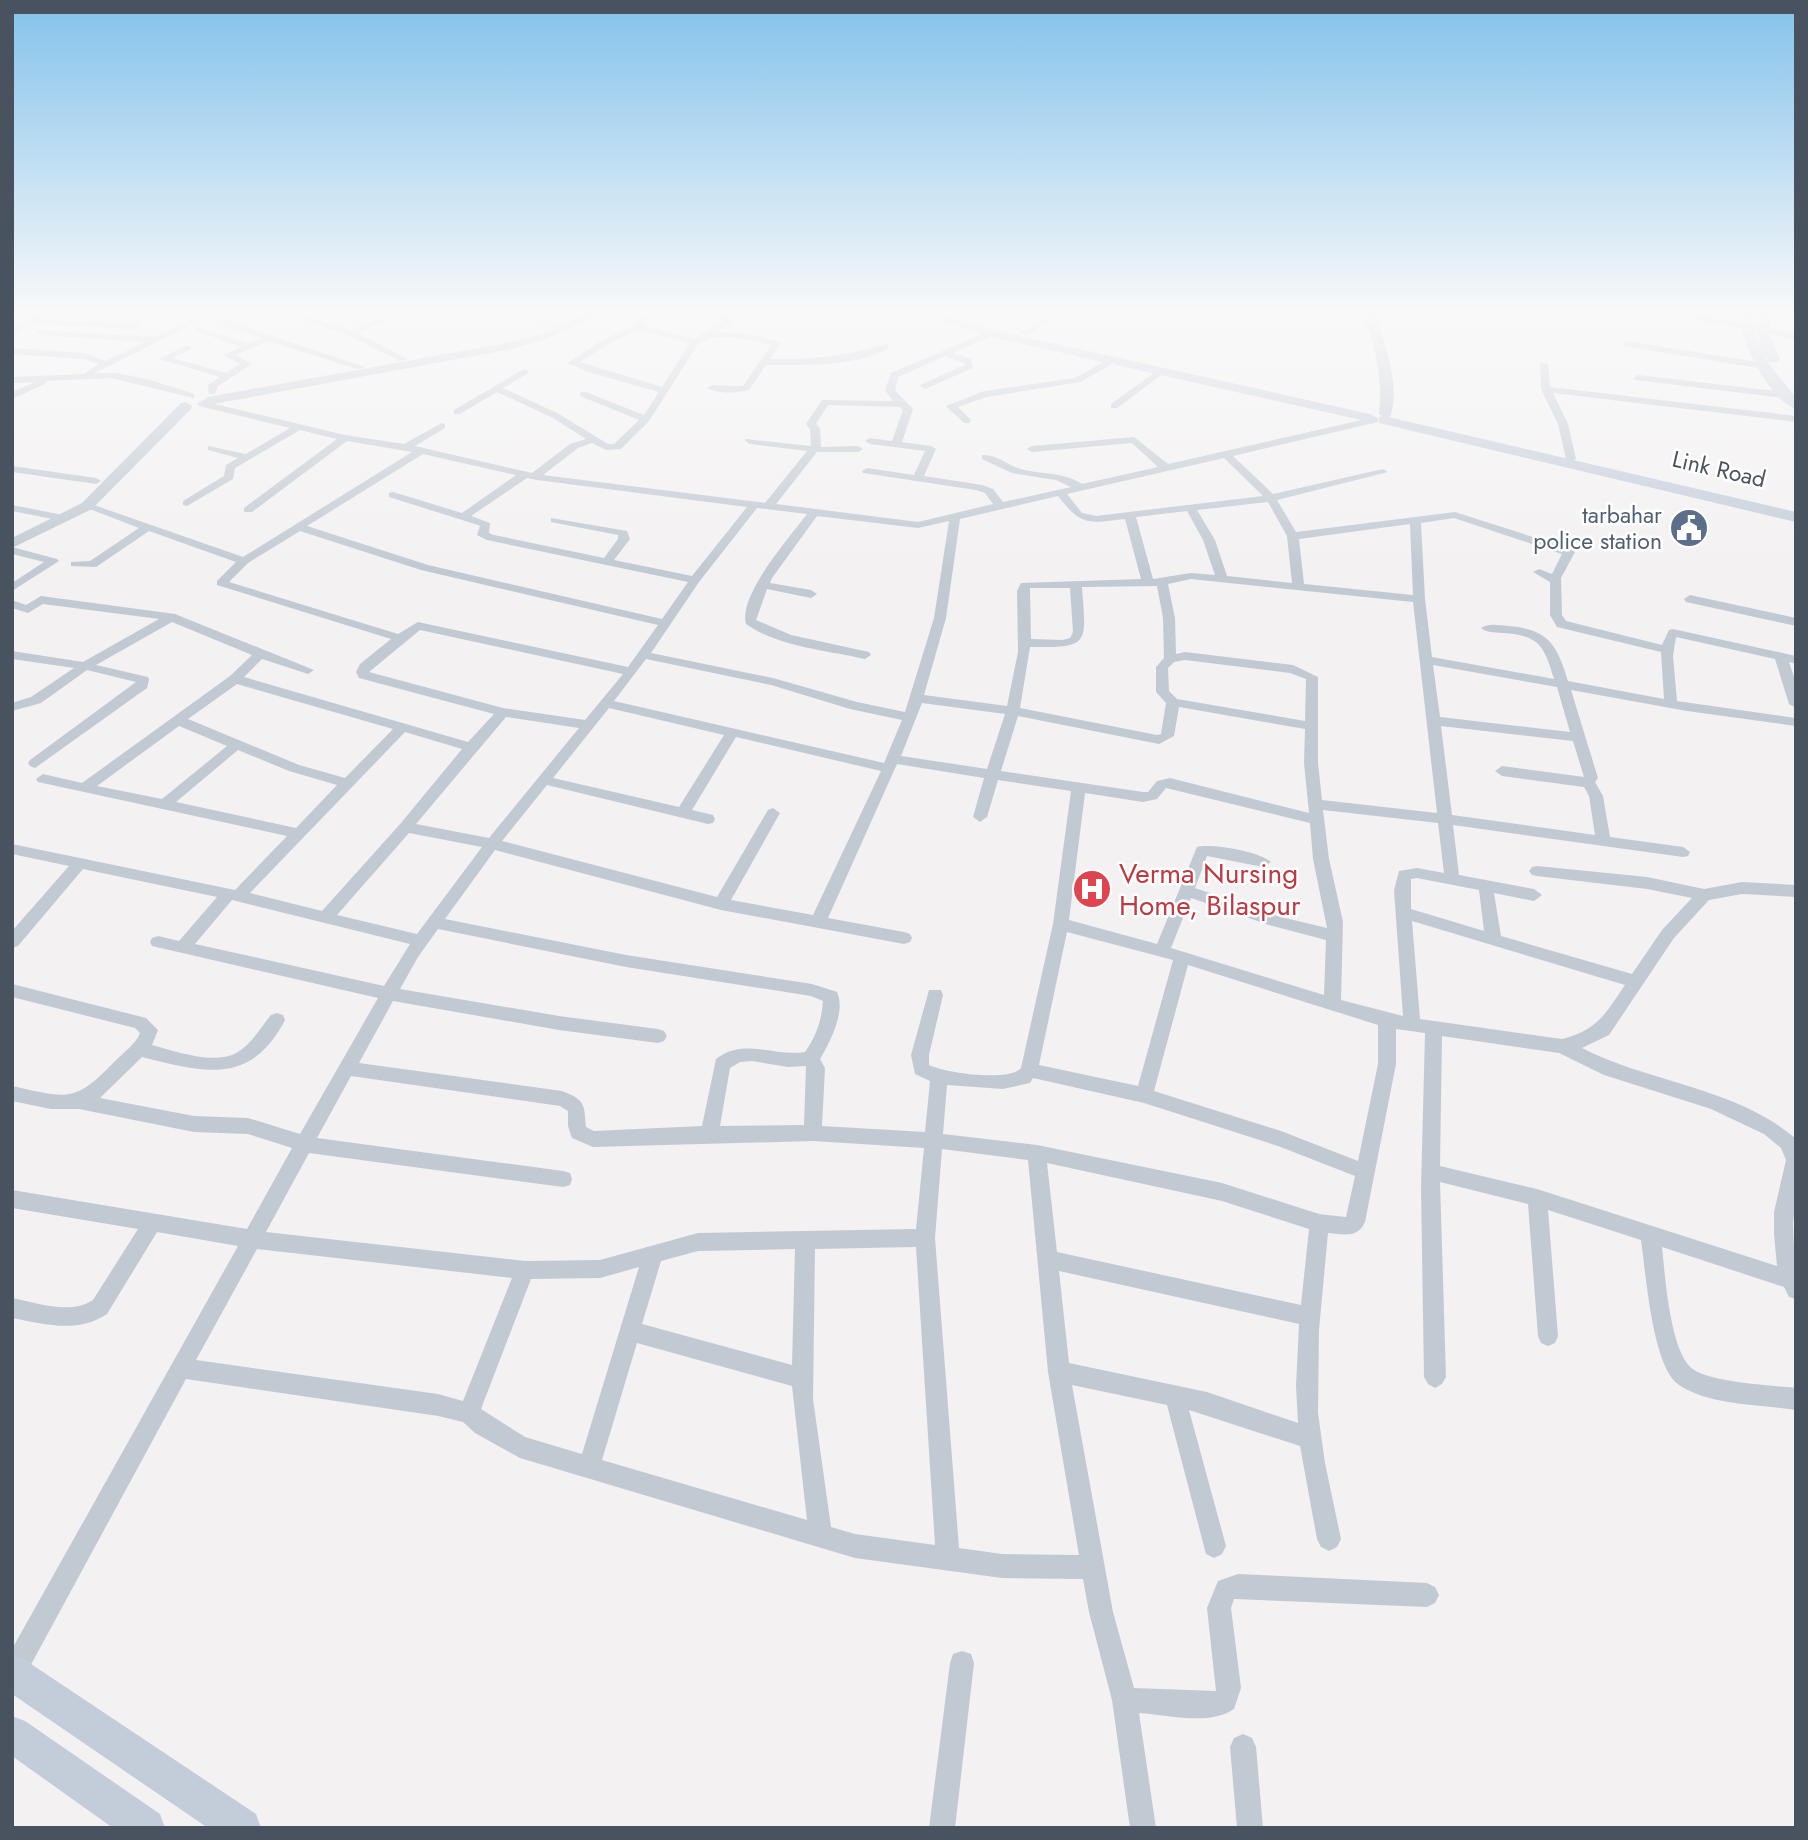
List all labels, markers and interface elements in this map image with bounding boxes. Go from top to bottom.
street label: Link Road [1669,442,1769,496]
place label: tarbahar police station [1533,498,1662,558]
public building icon: tarbahar police station [1668,507,1710,549]
place label: Verma Nursing Home, Bilaspur [1119,853,1301,926]
hospital icon: Verma Nursing Home, Bilaspur [1071,868,1113,910]

